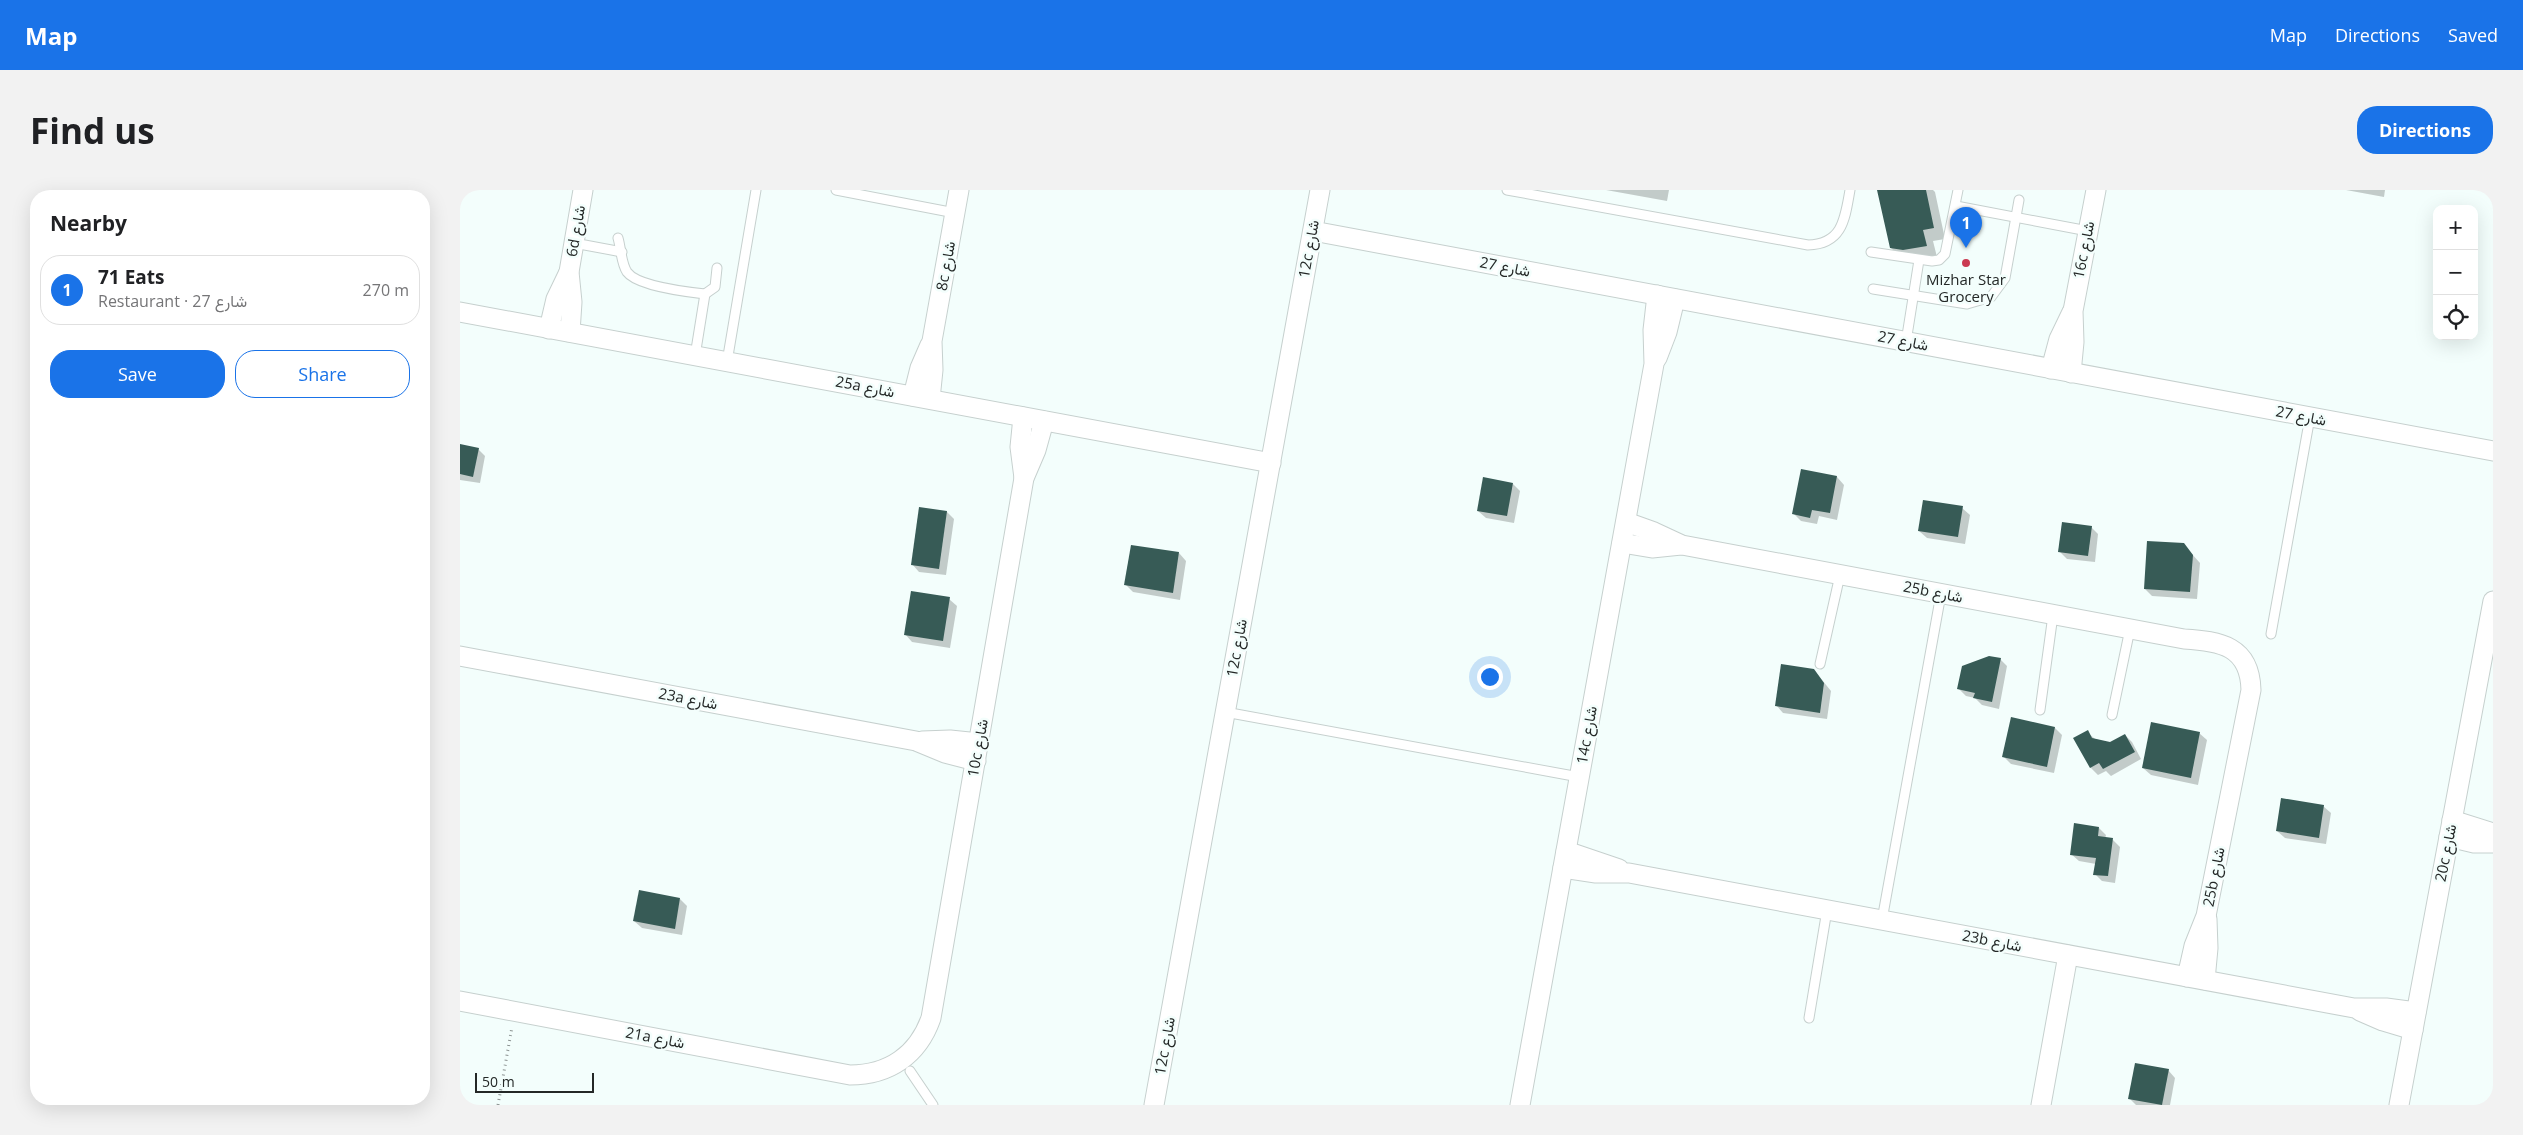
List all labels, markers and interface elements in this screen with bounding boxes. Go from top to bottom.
text: Map [25,19,77,52]
text: Map [2270,23,2307,47]
text: Directions [2335,23,2420,47]
text: Saved [2448,23,2498,47]
button: Directions [2357,106,2493,154]
text: Find us [30,107,155,154]
street label: 6d شارع [561,203,591,258]
map controls [2433,205,2478,340]
button: + [2433,205,2478,250]
pin: 1 [1950,207,1982,248]
text: Nearby [50,209,127,237]
street label: 12c شارع [1293,218,1325,280]
street label: 16c شارع [2068,219,2100,281]
street label: 8c شارع [931,239,961,292]
button: − [2433,250,2478,295]
street label: شارع 27 [1478,251,1532,283]
marker: Mizhar Star Grocery [1960,257,1972,269]
text: 71 Eats [98,264,164,290]
place label: Mizhar Star Grocery [1926,269,2006,306]
text: 1 [62,279,72,301]
text: 270 m [363,279,409,301]
text: Restaurant · شارع 27 [98,290,247,312]
button: locate [2433,295,2478,340]
street label: شارع 27 [1876,325,1930,357]
button: Save [50,350,225,398]
button: Share [235,350,410,398]
street label: 25a شارع [834,371,896,404]
street label: شارع 27 [2274,400,2328,432]
street label: 25b شارع [1901,575,1965,609]
street label: 12c شارع [1221,617,1253,679]
your location [1477,664,1503,690]
street label: 23a شارع [657,683,719,716]
street label: 14c شارع [1571,704,1603,766]
street label: 10c شارع [962,717,994,779]
street label: 20c شارع [2430,822,2462,884]
street label: 25b شارع [2197,845,2231,909]
street label: 23b شارع [1960,924,2024,958]
street label: 12c شارع [1149,1015,1181,1077]
street label: 21a شارع [624,1022,686,1055]
scale bar [475,1070,594,1093]
text: 50 m [482,1072,515,1091]

